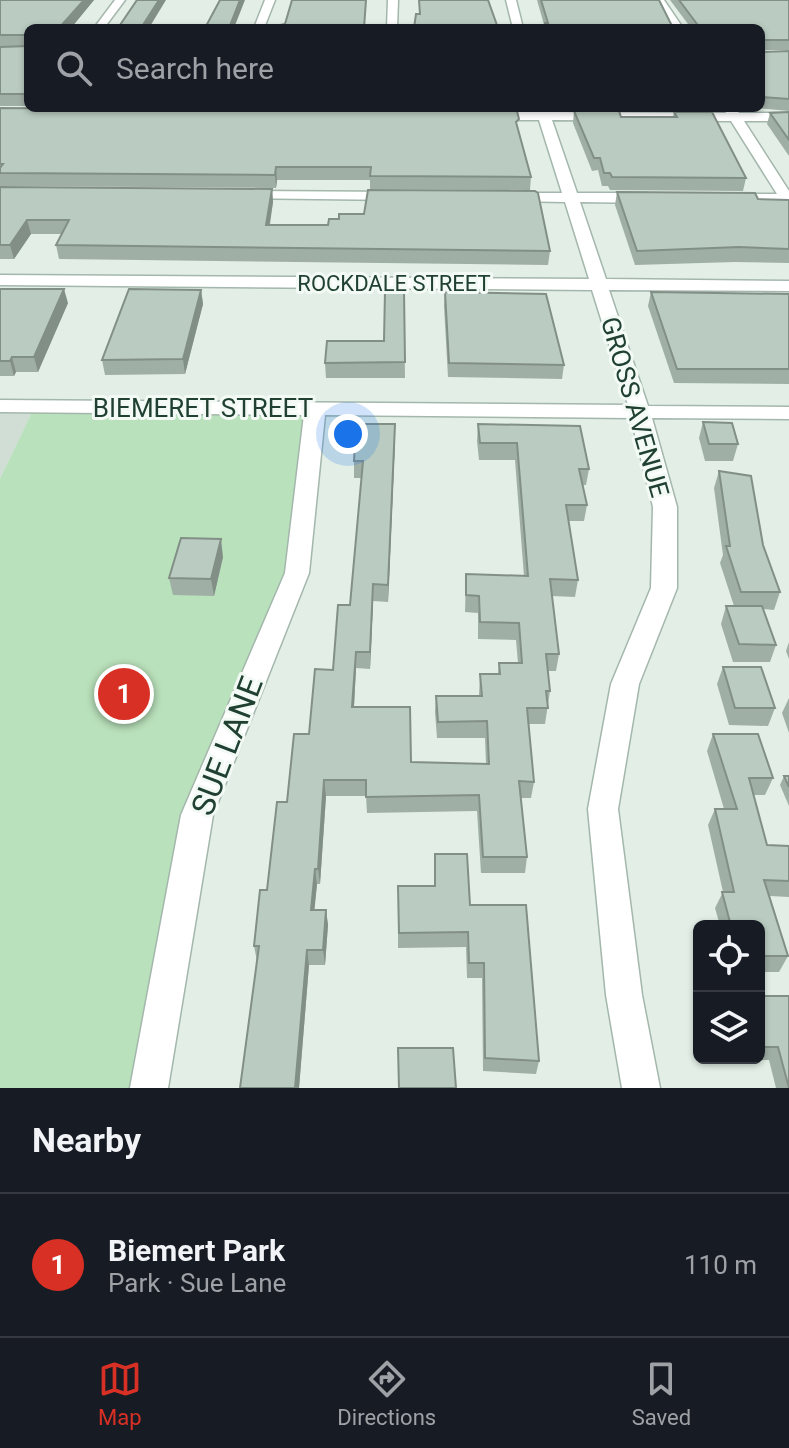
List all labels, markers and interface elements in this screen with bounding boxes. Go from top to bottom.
search box [24,24,765,112]
icon: search [52,46,96,90]
text: Search here [116,51,274,86]
street label: ROCKDALE STREET [297,271,491,296]
street label: GROSS AVENUE [595,313,675,501]
street label: BIEMERET STREET [93,393,313,423]
your location [328,414,368,454]
pin: 1 [98,664,150,724]
street label: SUE LANE [183,671,271,821]
map controls [693,920,765,1064]
button: locate [693,920,765,992]
button: layers [693,992,765,1064]
text: Nearby [32,1120,141,1160]
text: Biemert Park [108,1233,285,1268]
text: 1 [51,1250,65,1280]
text: 110 m [684,1250,757,1280]
text: Park · Sue Lane [108,1268,286,1298]
tab: Map [98,1357,142,1430]
tab: Directions [337,1357,436,1430]
tab: Saved [632,1357,691,1430]

